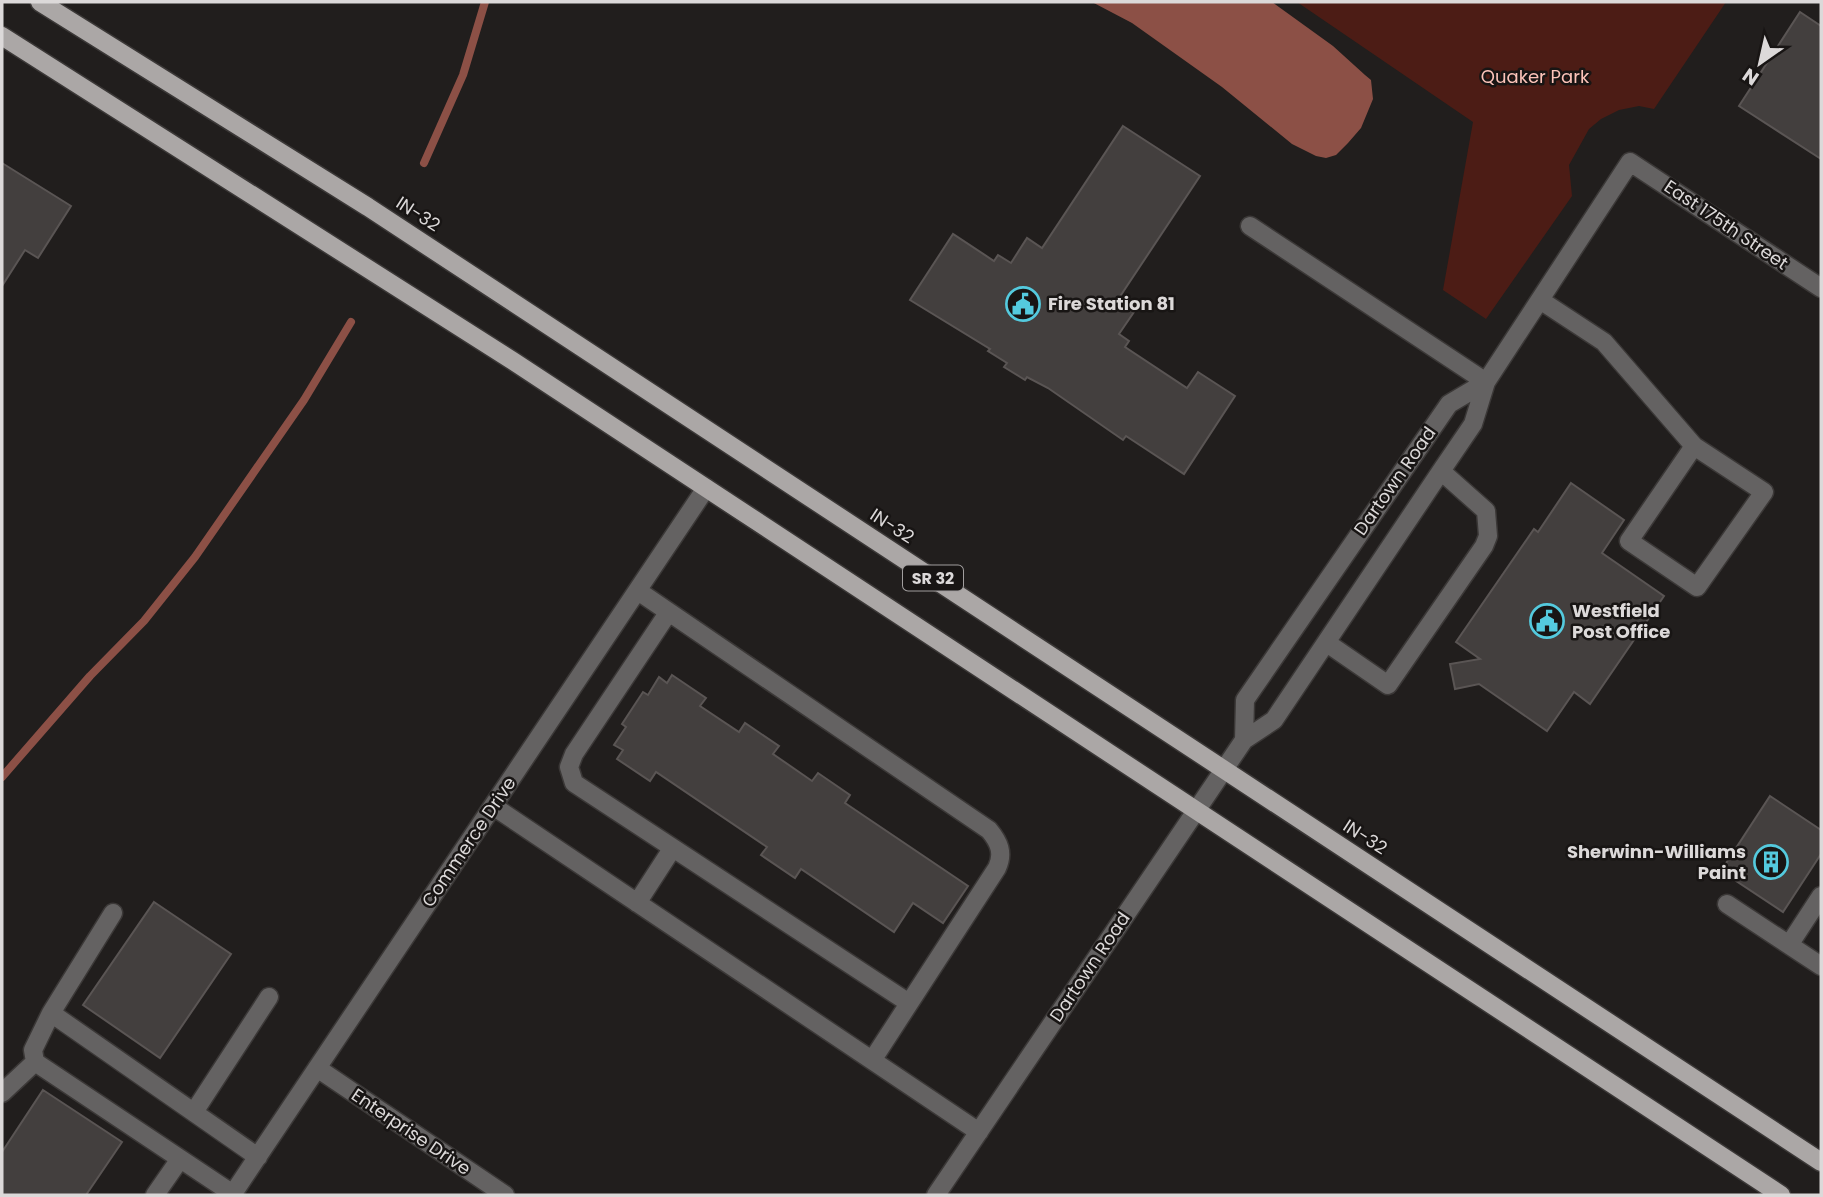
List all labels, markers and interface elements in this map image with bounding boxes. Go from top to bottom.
north arrow [1725,28,1795,98]
text: N [1737,61,1764,92]
park label: Quaker Park [1481,64,1590,89]
street label: East 175th Street [1659,174,1793,275]
street label: IN-32 [391,190,445,237]
public building icon: Fire Station 81 [1004,285,1042,323]
place label: Fire Station 81 [1048,291,1175,316]
street label: Dartown Road [1348,421,1441,540]
street label: IN-32 [865,502,919,549]
road number: SR 32 [903,566,963,590]
place label: Westfield Post Office [1572,598,1670,644]
public building icon: Westfield Post Office [1528,602,1566,640]
street label: Commerce Drive [416,772,522,912]
street label: IN-32 [1338,813,1392,860]
place label: Sherwinn-Williams Paint [1567,839,1746,885]
building icon: Sherwinn-Williams Paint [1752,843,1790,881]
street label: Dartown Road [1044,907,1136,1027]
street label: Enterprise Drive [347,1082,476,1181]

